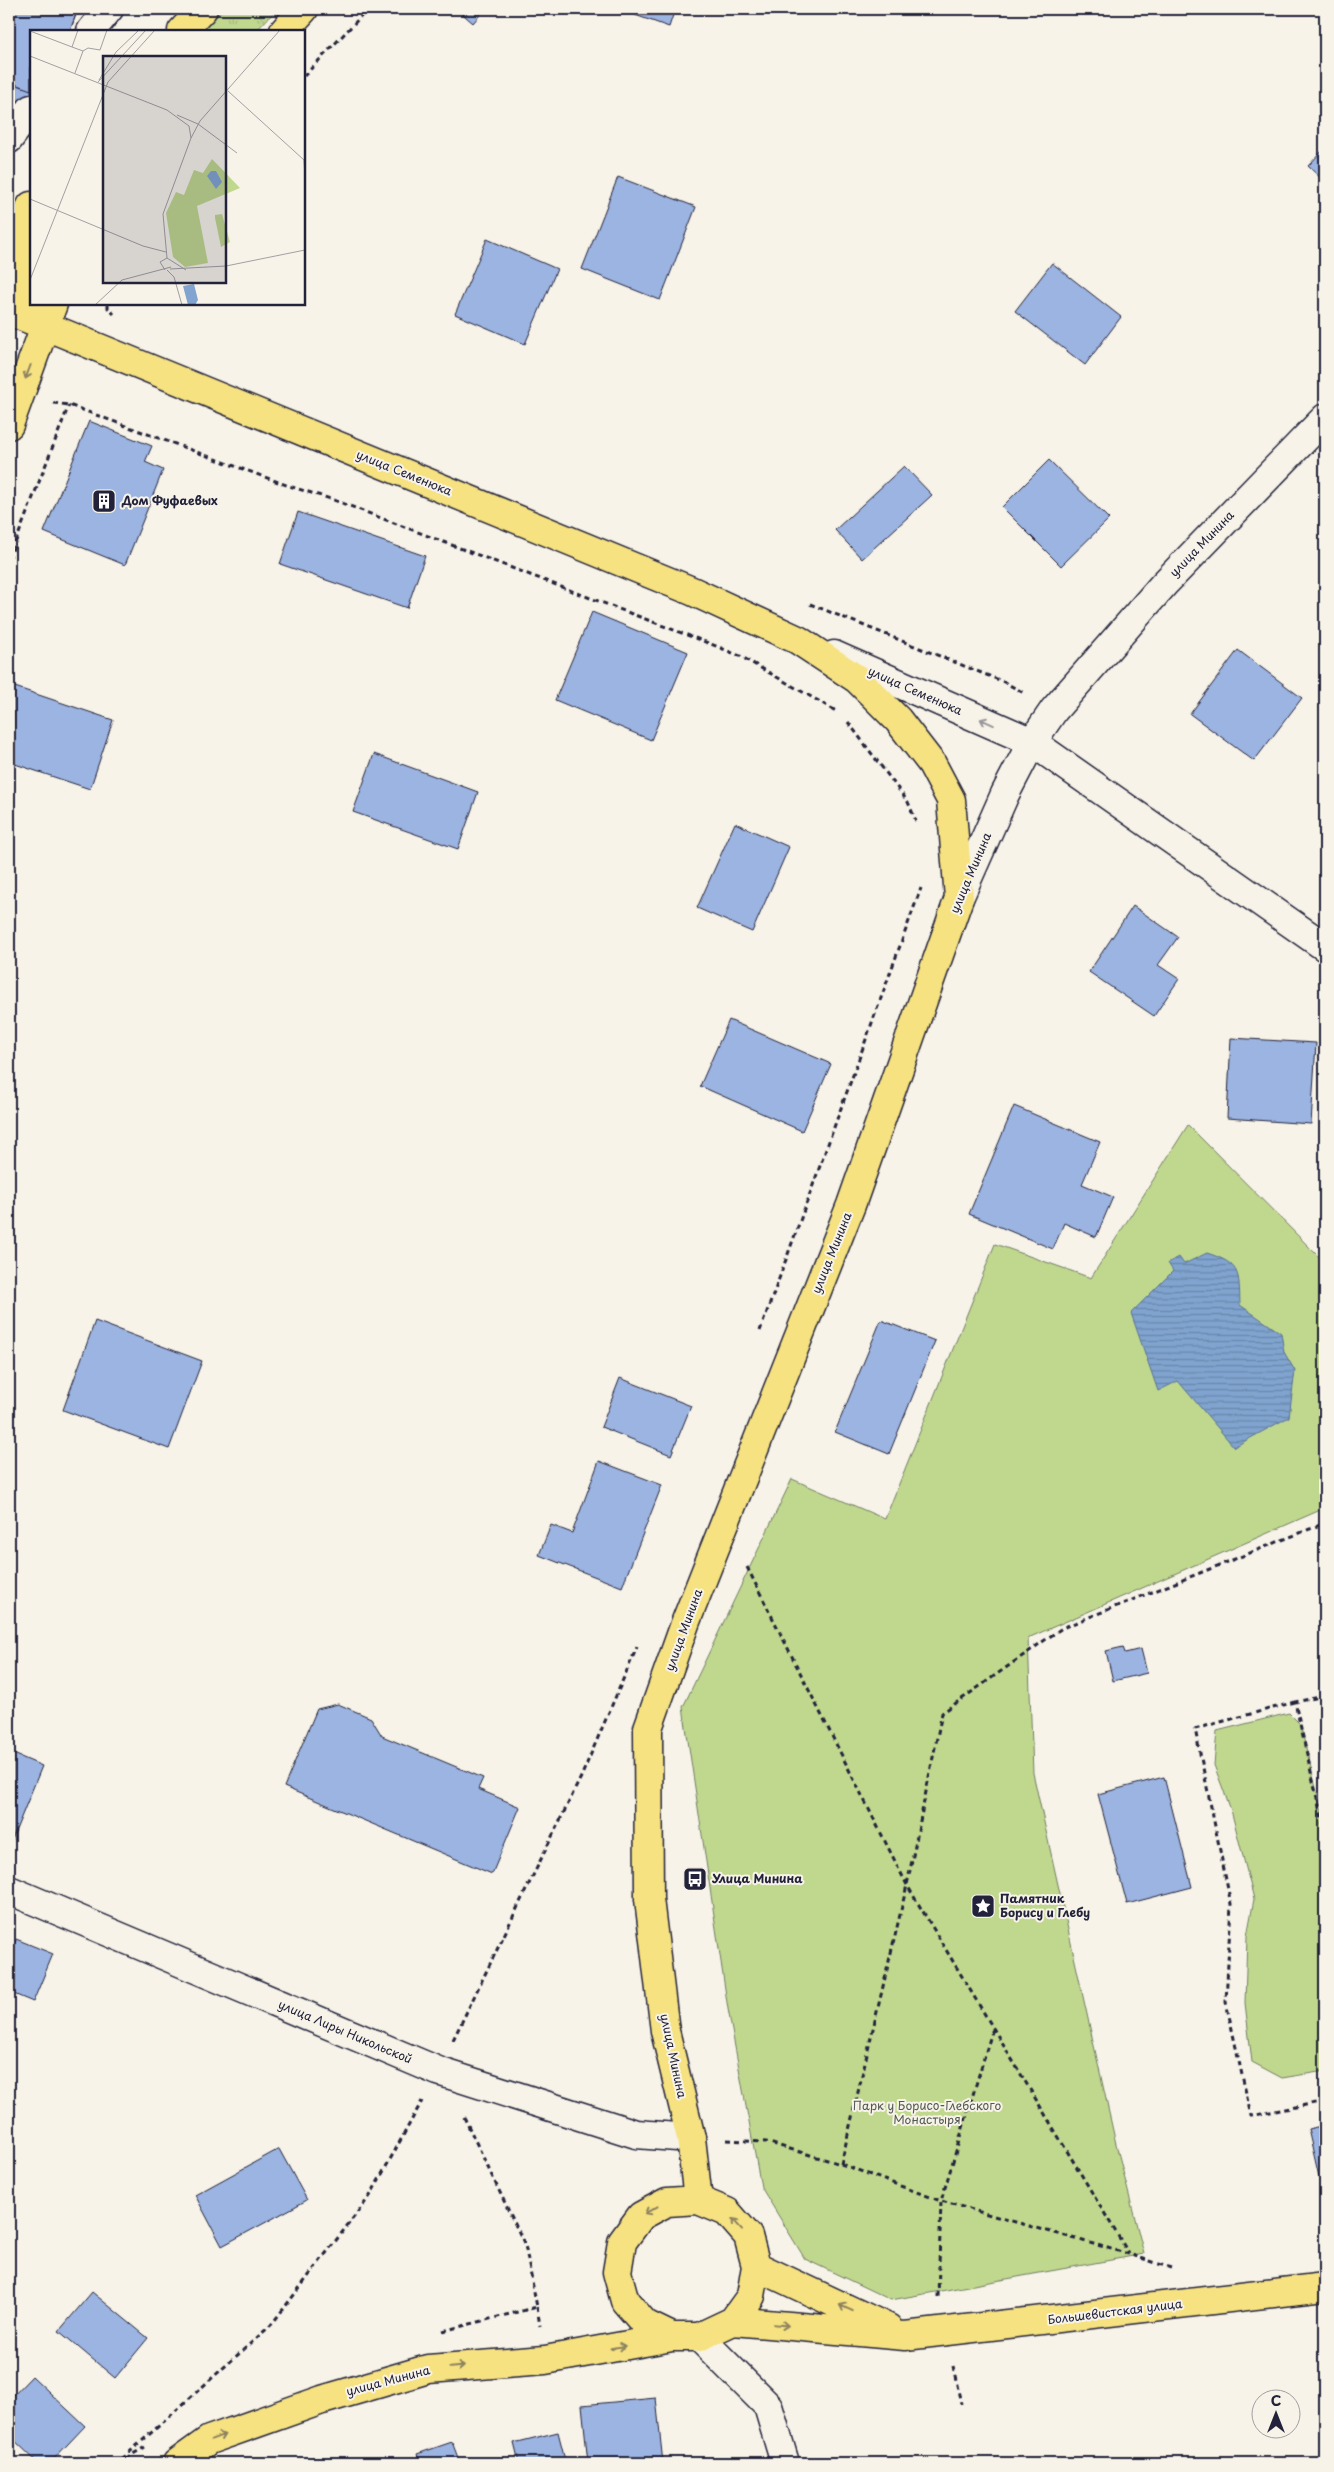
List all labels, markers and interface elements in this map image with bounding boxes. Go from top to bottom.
inset map [30,30,305,305]
one-way arrow [23,364,32,379]
street label: улица Семенюка [354,445,455,500]
building icon: Дом Фуфаевых [91,488,117,514]
place label: Дом Фуфаевых [121,491,218,509]
street label: улица Минина [1165,506,1238,581]
street label: улица Семенюка [865,661,966,719]
one-way arrow [980,717,995,727]
street label: улица Минина [945,829,995,916]
street label: улица Минина [807,1209,856,1296]
street label: улица Минина [660,1586,706,1673]
bus stop icon: Улица Минина [682,1866,708,1892]
place label: Улица Минина [711,1869,803,1887]
place label: Памятник Борису и Глебу [1000,1889,1090,1921]
place icon: Памятник Борису и Глебу [970,1893,996,1919]
street label: улица Лиры Никольской [276,1995,415,2068]
street label: улица Минина [656,2012,692,2100]
park label: Парк у Борисо-Глебского Монастыря [853,2096,1001,2128]
one-way arrow [645,2206,659,2216]
one-way arrow [731,2218,743,2231]
street label: Большевистская улица [1047,2294,1184,2328]
one-way arrow [838,2303,853,2313]
one-way arrow [773,2321,789,2330]
one-way arrow [610,2341,626,2351]
street label: улица Минина [344,2360,432,2400]
one-way arrow [449,2362,465,2372]
north arrow [1252,2390,1302,2440]
text: С [1271,2390,1281,2411]
one-way arrow [210,2432,225,2441]

